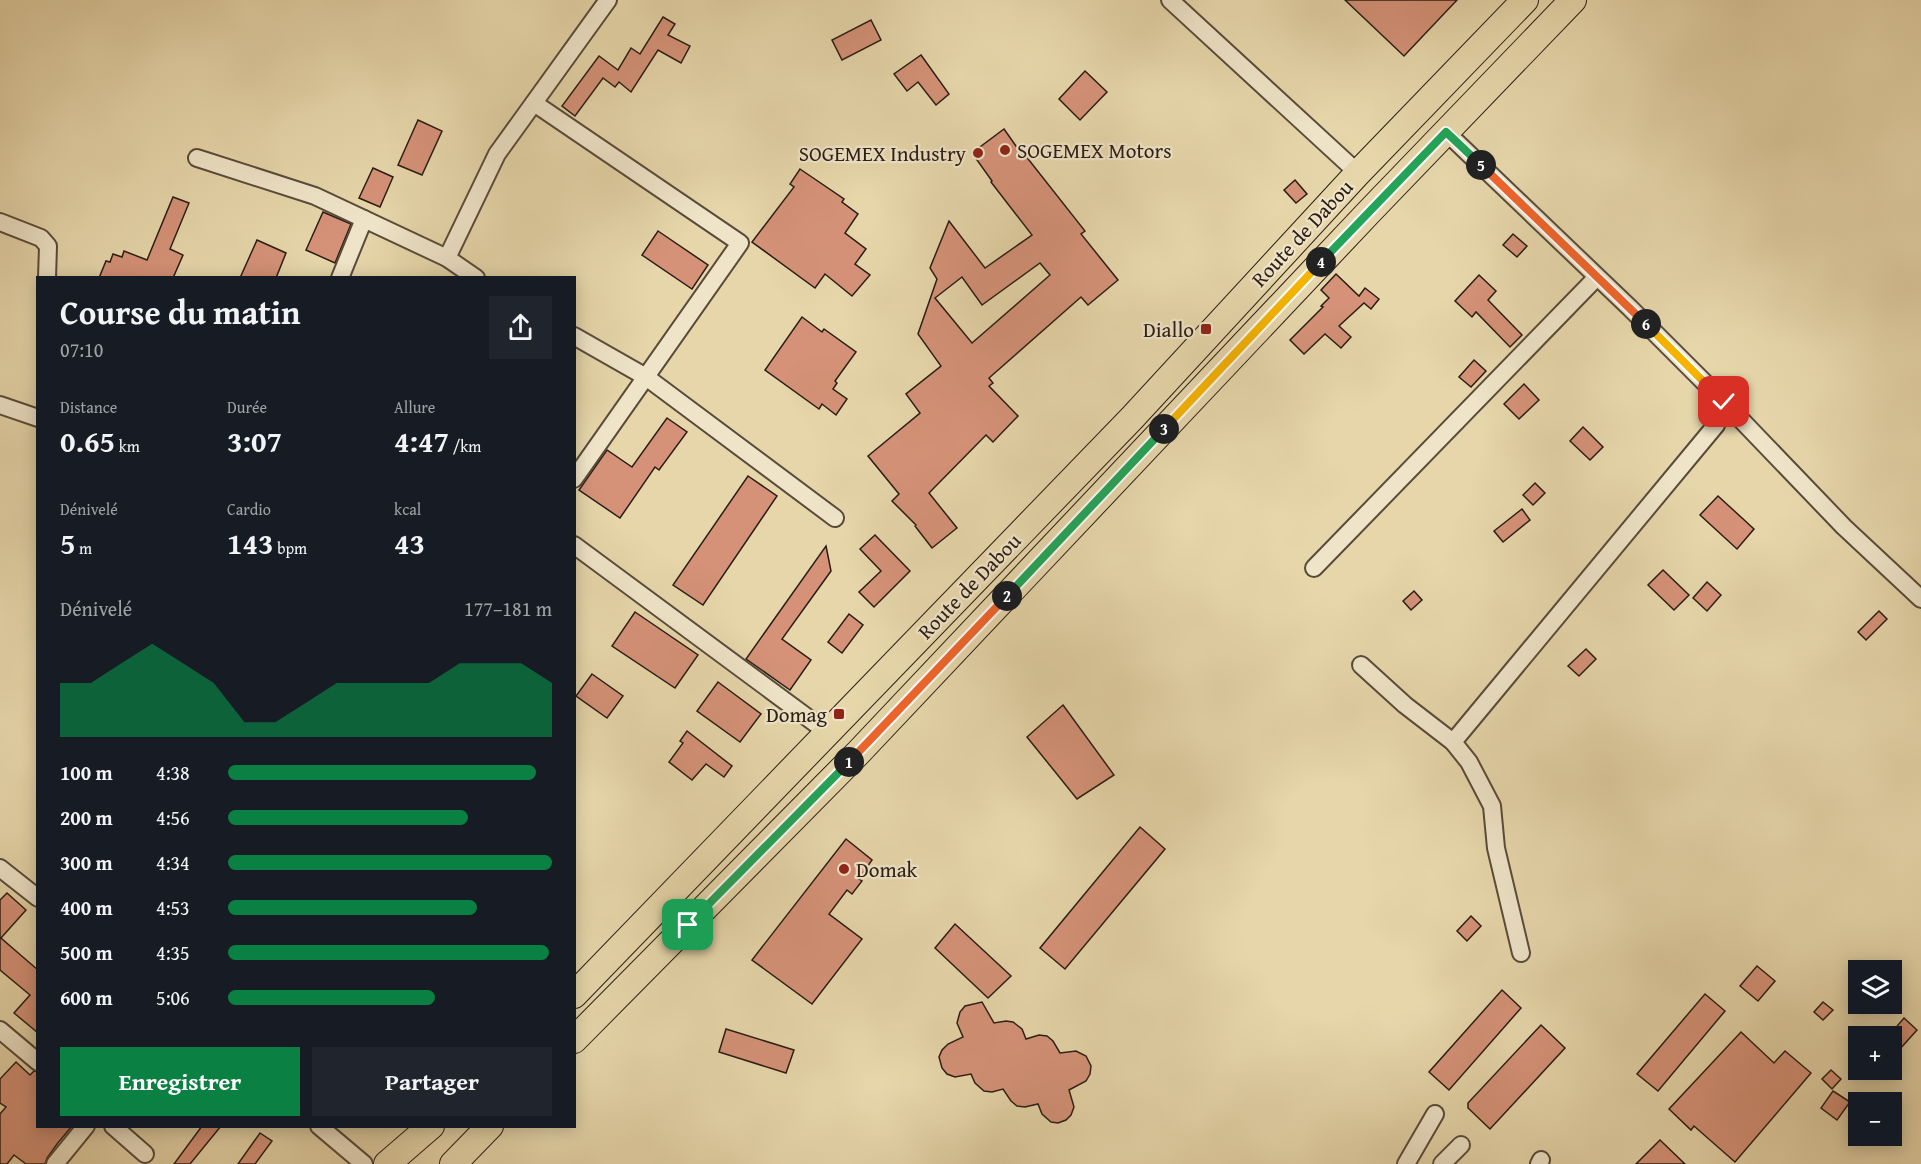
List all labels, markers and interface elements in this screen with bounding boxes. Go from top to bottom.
place label: SOGEMEX Motors [1017,135,1172,166]
place label: SOGEMEX Industry [799,138,967,169]
marker: SOGEMEX Motors [998,143,1012,157]
marker: SOGEMEX Industry [971,146,985,160]
pin: 5 [1466,150,1496,180]
text: 5 [1477,153,1485,177]
street label: Route de Dabou [1244,172,1361,294]
pin: 4 [1306,247,1336,277]
text: 4 [1317,250,1325,274]
text: Course du matin [60,288,301,336]
button: share [489,296,552,359]
pin: 6 [1631,309,1661,339]
text: 6 [1642,312,1650,336]
place label: Diallo [1143,314,1194,345]
marker: Diallo [1199,322,1213,336]
text: 07:10 [60,335,103,364]
pin [1698,376,1749,427]
icon: check [1707,385,1740,418]
text: Distance [60,395,117,419]
text: Durée [227,395,267,419]
text: Allure [394,395,435,419]
pin: 3 [1149,414,1179,444]
text: 3 [1160,417,1168,441]
text: 0.65 [60,419,115,463]
text: 3:07 [227,419,282,463]
text: 4:47 [394,419,449,463]
text: km [115,434,140,458]
text: /km [449,434,481,458]
text: Dénivelé [60,497,118,521]
text: Cardio [227,497,271,521]
text: kcal [394,497,421,521]
text: 5 [60,521,76,565]
text: 143 [227,521,274,565]
text: 43 [394,521,425,565]
street label: Route de Dabou [910,525,1028,646]
text: m [76,536,92,560]
text: bpm [274,536,307,560]
pin: 2 [992,581,1022,611]
text: 2 [1003,584,1011,608]
text: Dénivelé [60,594,132,623]
text: 177–181 m [464,594,552,623]
place label: Domag [766,699,828,730]
marker: Domag [832,707,846,721]
pin: 1 [834,747,864,777]
text: 1 [845,750,853,774]
text: 100 m [60,758,113,787]
text: 4:38 [156,758,190,787]
text: 200 m [60,803,113,832]
text: 4:56 [156,803,190,832]
text: 300 m [60,848,113,877]
text: 4:34 [156,848,190,877]
place label: Domak [856,854,918,885]
marker: Domak [837,862,851,876]
text: 400 m [60,893,113,922]
text: 4:53 [156,893,190,922]
pin [662,899,713,950]
icon: arrive [671,908,704,941]
text: 500 m [60,938,113,967]
text: 4:35 [156,938,190,967]
map controls [1848,960,1902,1146]
button: layers [1848,960,1902,1014]
text: 600 m [60,983,113,1012]
text: 5:06 [156,983,190,1012]
button: + [1848,1026,1902,1080]
button: Enregistrer [60,1047,300,1116]
button: Partager [312,1047,552,1116]
button: − [1848,1092,1902,1146]

